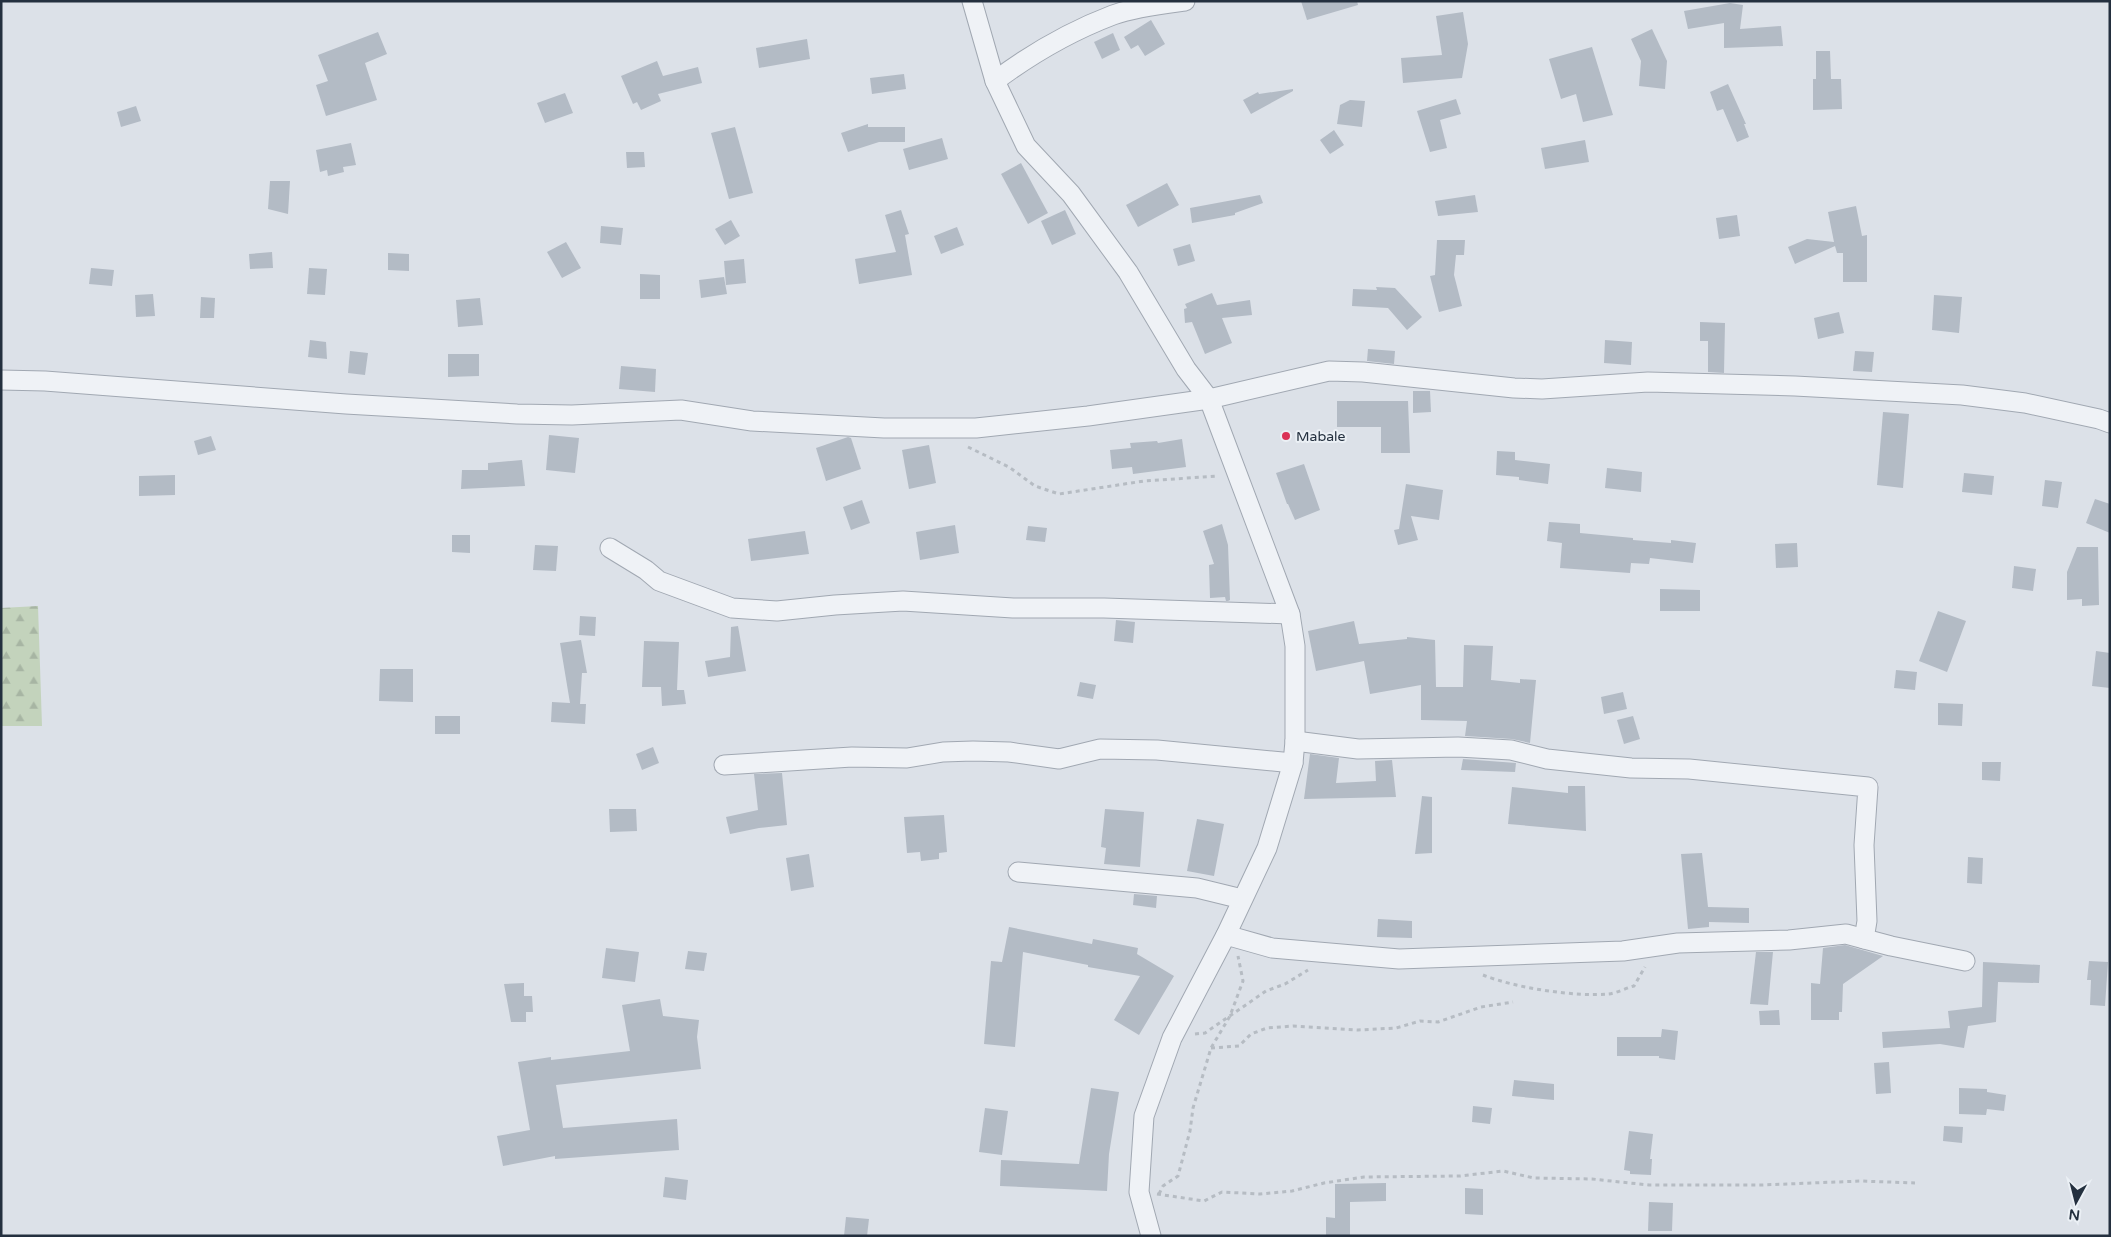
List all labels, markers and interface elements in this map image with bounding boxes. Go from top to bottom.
place label: Mabale [1296,428,1346,445]
marker: Mabale [1280,430,1292,442]
north arrow [2051,1177,2101,1227]
text: N [2068,1205,2081,1224]

